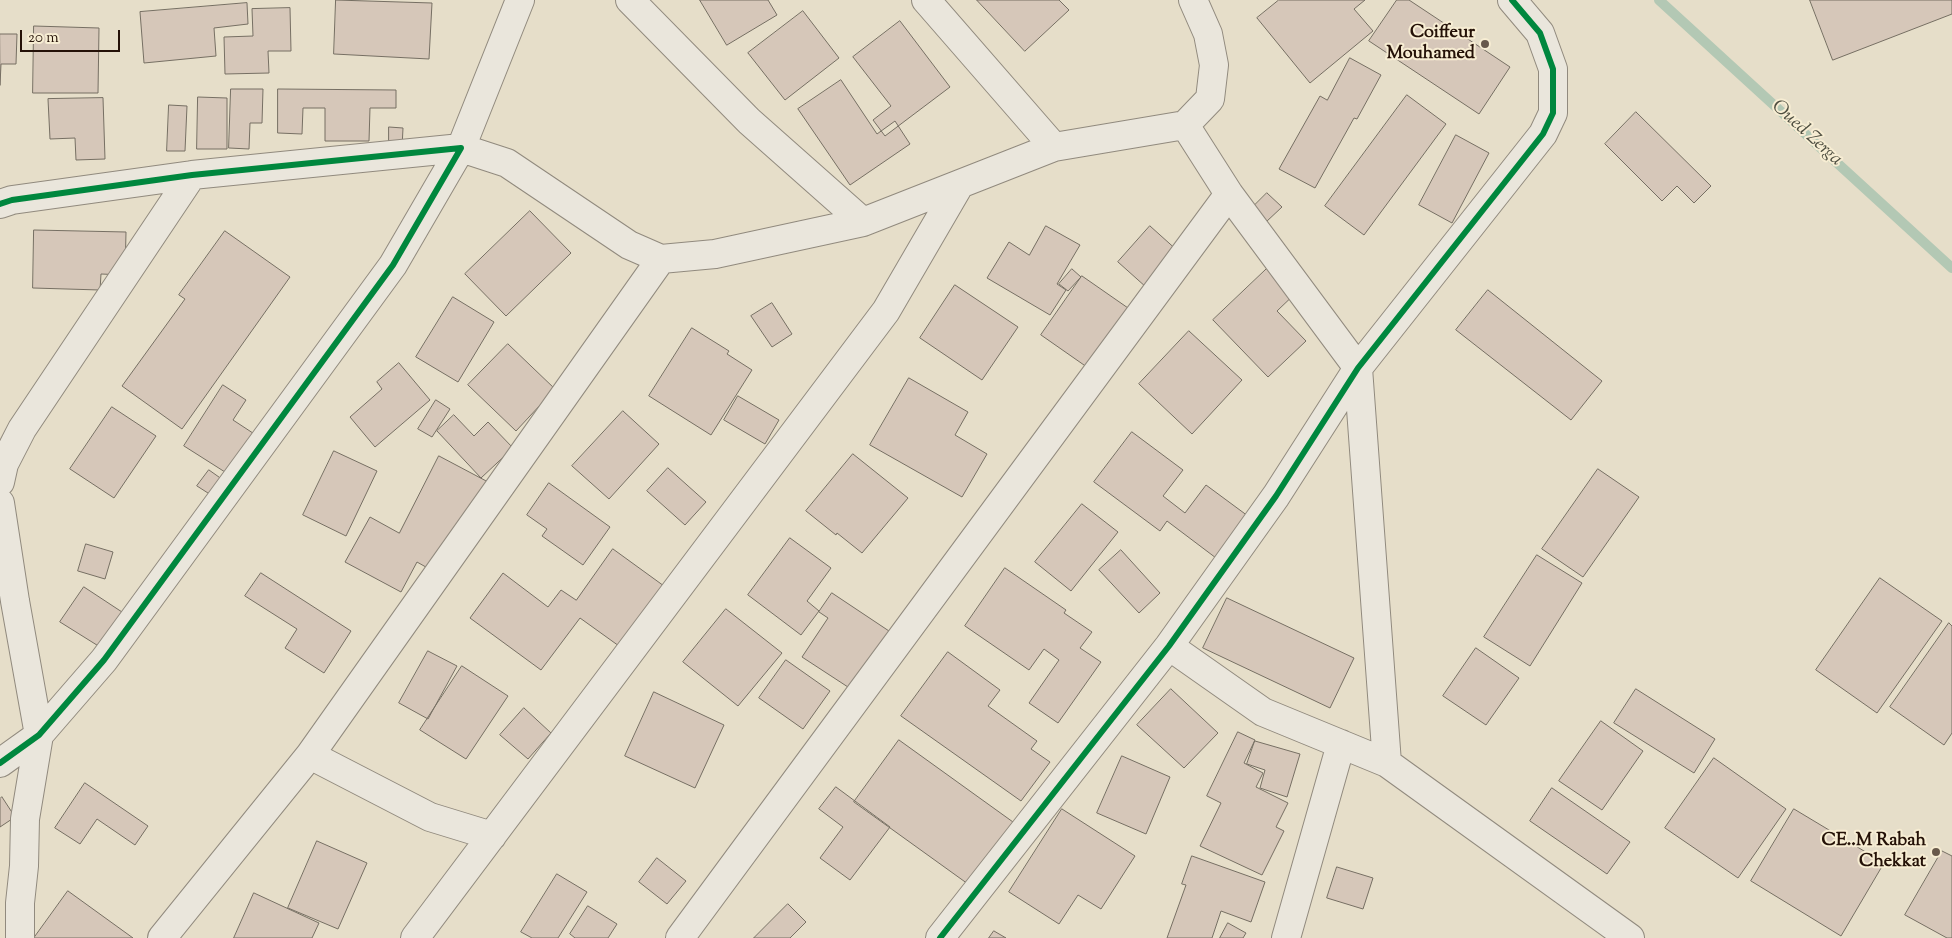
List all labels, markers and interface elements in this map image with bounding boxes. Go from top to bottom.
scale bar [22,20,122,52]
place label: Coiffeur Mouhamed [1386,23,1475,66]
text: 20 m [28,28,59,49]
marker: Coiffeur Mouhamed [1479,38,1491,50]
water label: Oued Zerga [1766,96,1846,172]
place label: CE..M Rabah Chekkat [1821,831,1926,874]
marker: CE..M Rabah Chekkat [1930,846,1942,858]

